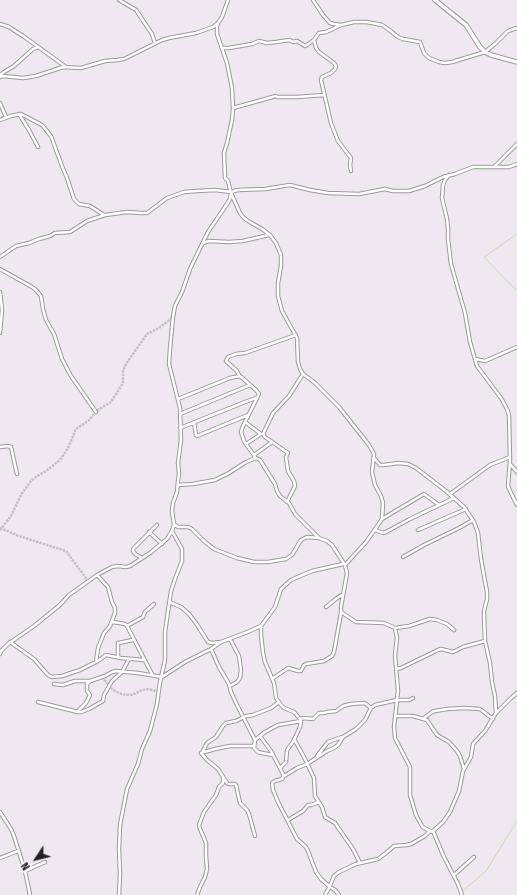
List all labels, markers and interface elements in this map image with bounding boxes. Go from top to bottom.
north arrow [16,839,56,879]
text: N [19,860,33,873]

